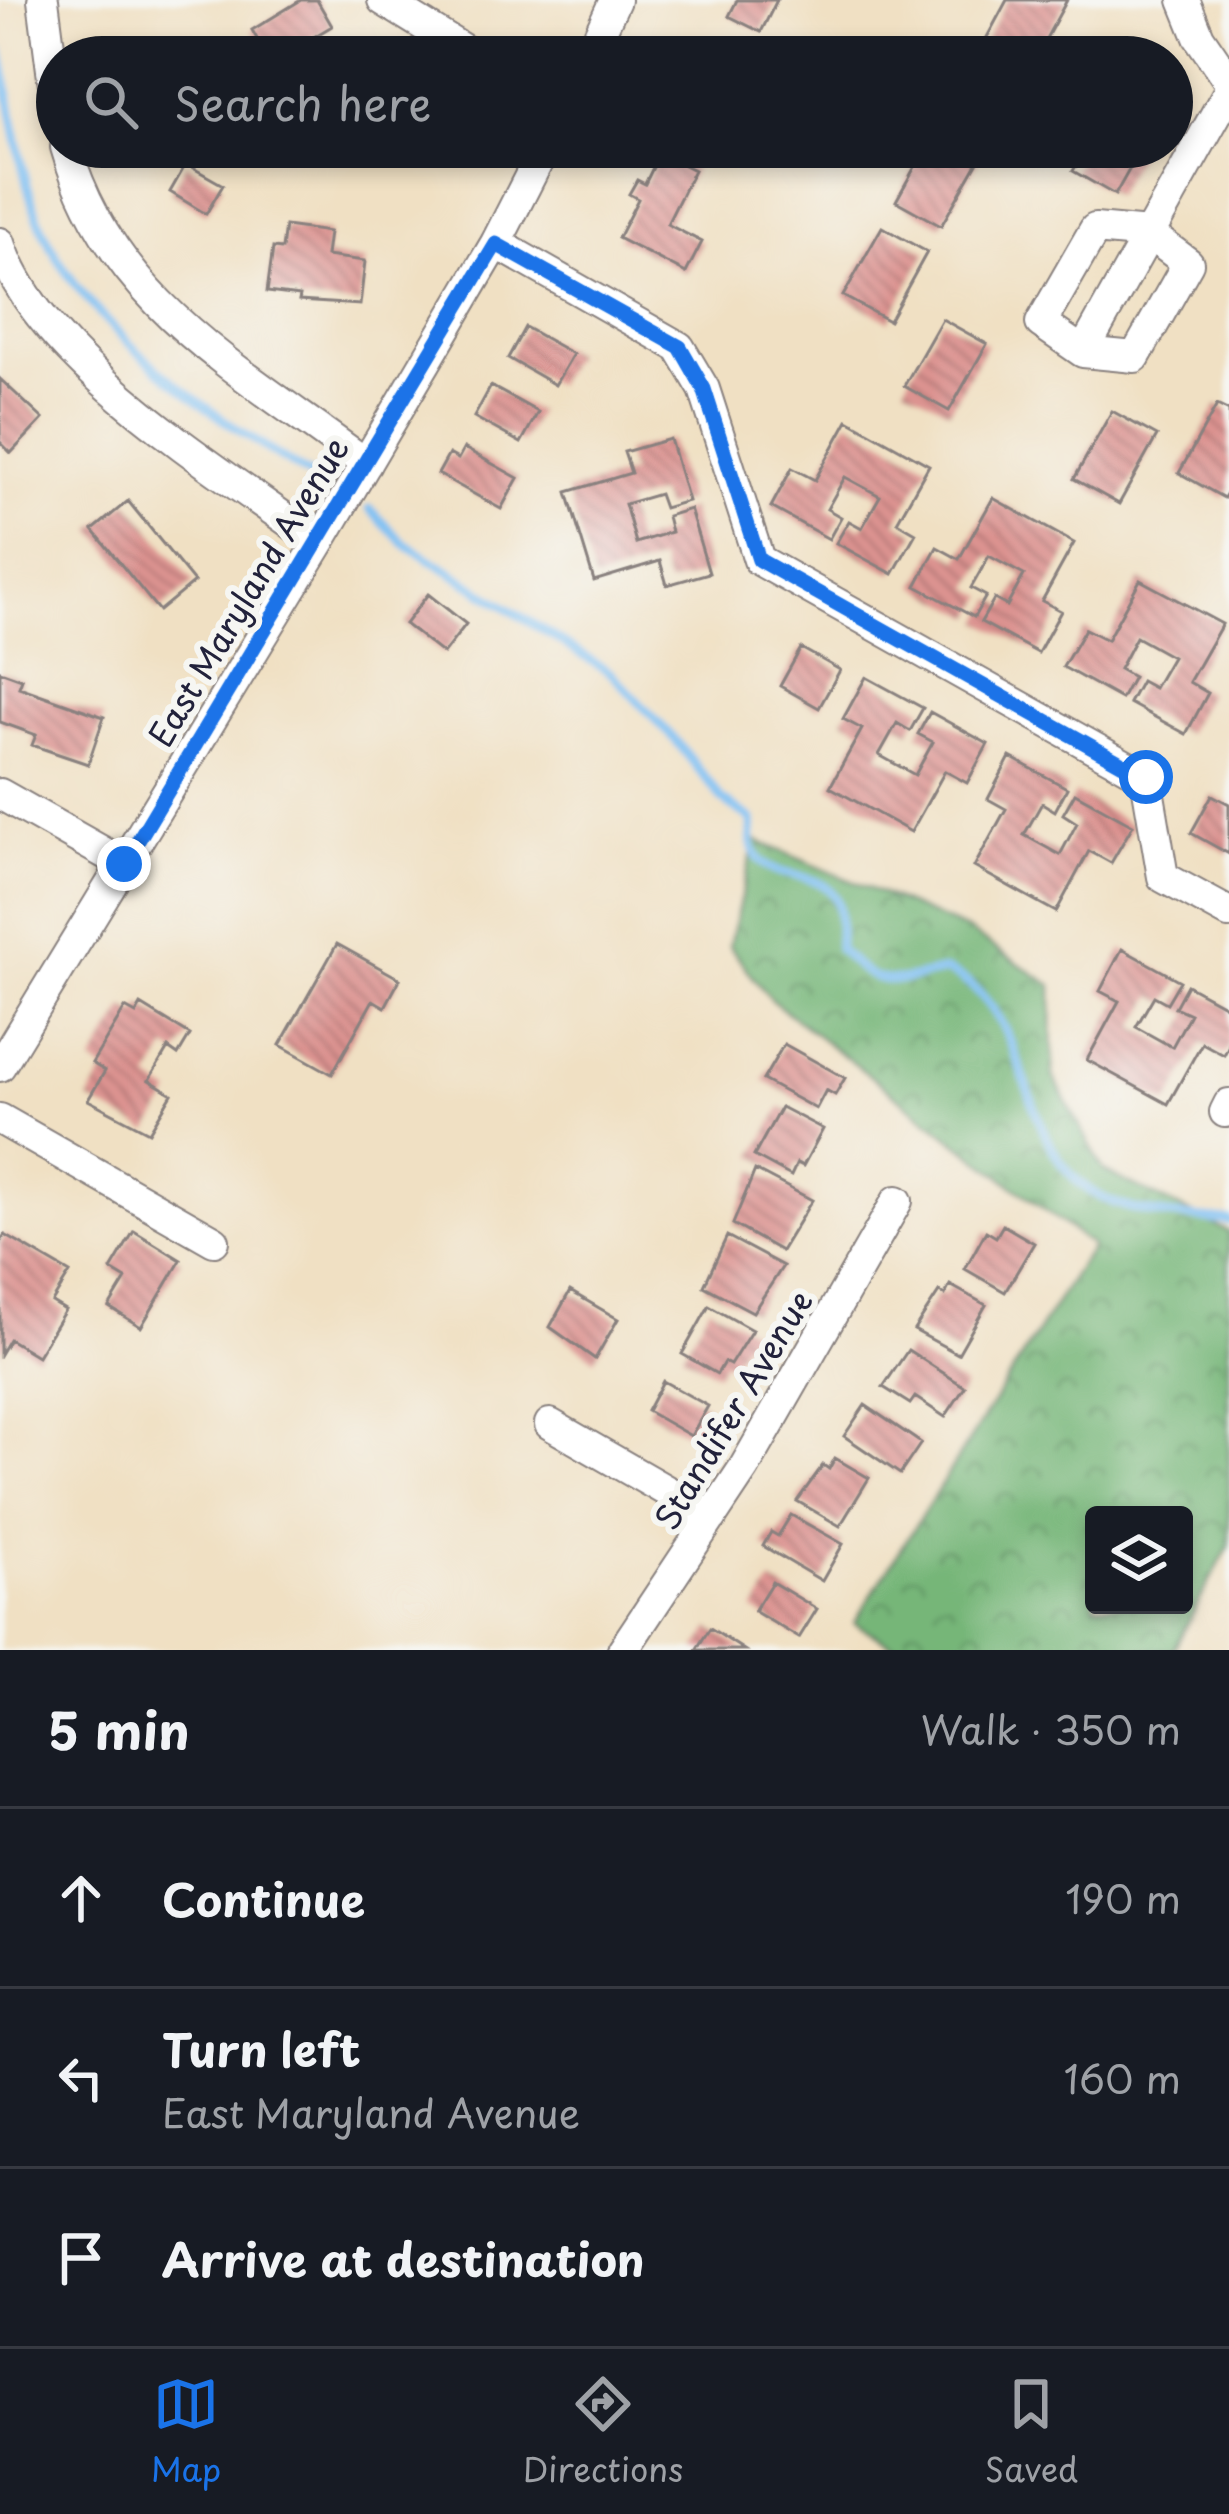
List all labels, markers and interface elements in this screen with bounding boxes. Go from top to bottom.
search box [36,36,1193,168]
text: Search here [174,68,431,136]
icon: search [78,69,144,135]
street label: East Maryland Avenue [134,427,360,755]
route start [1119,750,1173,804]
route end [97,837,151,891]
street label: Standifer Avenue [641,1280,823,1538]
map controls [1085,1506,1193,1614]
button: layers [1085,1506,1193,1614]
text: 5 min [48,1690,190,1767]
text: Walk · 350 m [921,1699,1181,1758]
text: Continue [162,1864,365,1932]
icon: ahead [48,1865,114,1931]
text: 190 m [1065,1868,1181,1927]
text: Turn left [162,2014,361,2082]
icon: left [48,2045,114,2111]
text: 160 m [1064,2048,1181,2107]
text: East Maryland Avenue [162,2082,580,2141]
text: Arrive at destination [162,2224,645,2292]
icon: arrive [48,2225,114,2291]
tab: Map [151,2371,221,2493]
tab: Directions [523,2371,683,2493]
tab: Saved [985,2371,1078,2493]

